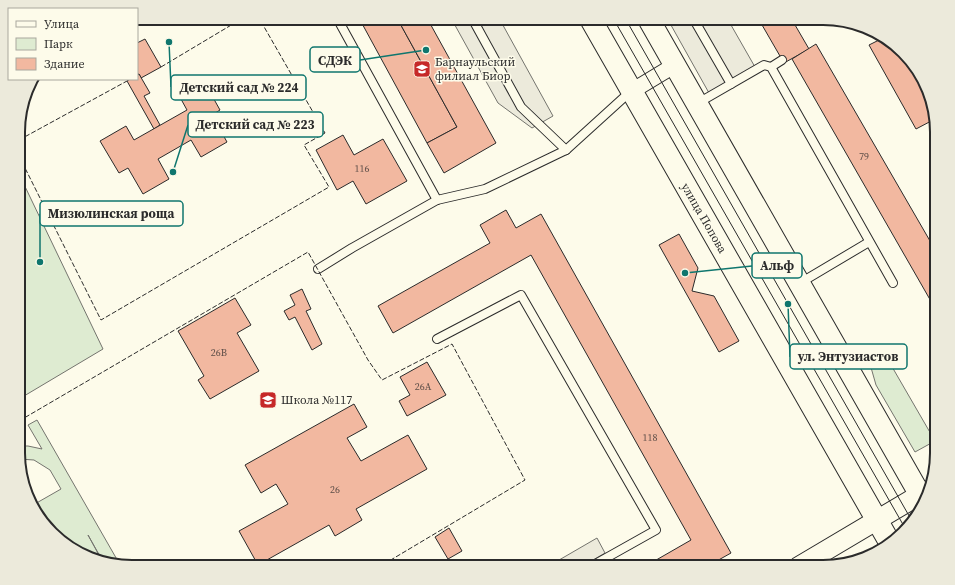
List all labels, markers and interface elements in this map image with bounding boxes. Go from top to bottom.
legend [8,8,138,80]
text: Улица [44,16,80,32]
text: Парк [44,36,73,52]
callout: СДЭК [310,47,360,72]
text: СДЭК [318,52,353,69]
place label: Барнаульский филиал Биор [435,54,516,84]
text: Здание [44,56,85,72]
school or university icon: Барнаульский филиал Биор [412,59,432,79]
callout: Детский сад № 224 [171,75,306,100]
text: Детский сад № 224 [179,79,299,96]
callout: Детский сад № 223 [188,112,323,137]
text: Детский сад № 223 [195,116,315,133]
house number: 79 [859,150,869,163]
house number: 116 [355,162,370,175]
street label: улица Попова [677,180,731,257]
callout: Мизюлинская роща [40,201,183,226]
text: Мизюлинская роща [48,205,174,222]
callout: Альф [752,253,802,278]
text: Альф [760,257,794,274]
callout: ул. Энтузиастов [790,344,907,369]
house number: 26В [211,346,227,359]
text: ул. Энтузиастов [797,348,898,365]
house number: 26А [415,380,432,393]
school or university icon: Школа №117 [258,390,278,410]
place label: Школа №117 [281,392,352,408]
house number: 118 [643,431,658,444]
house number: 26 [330,483,340,496]

